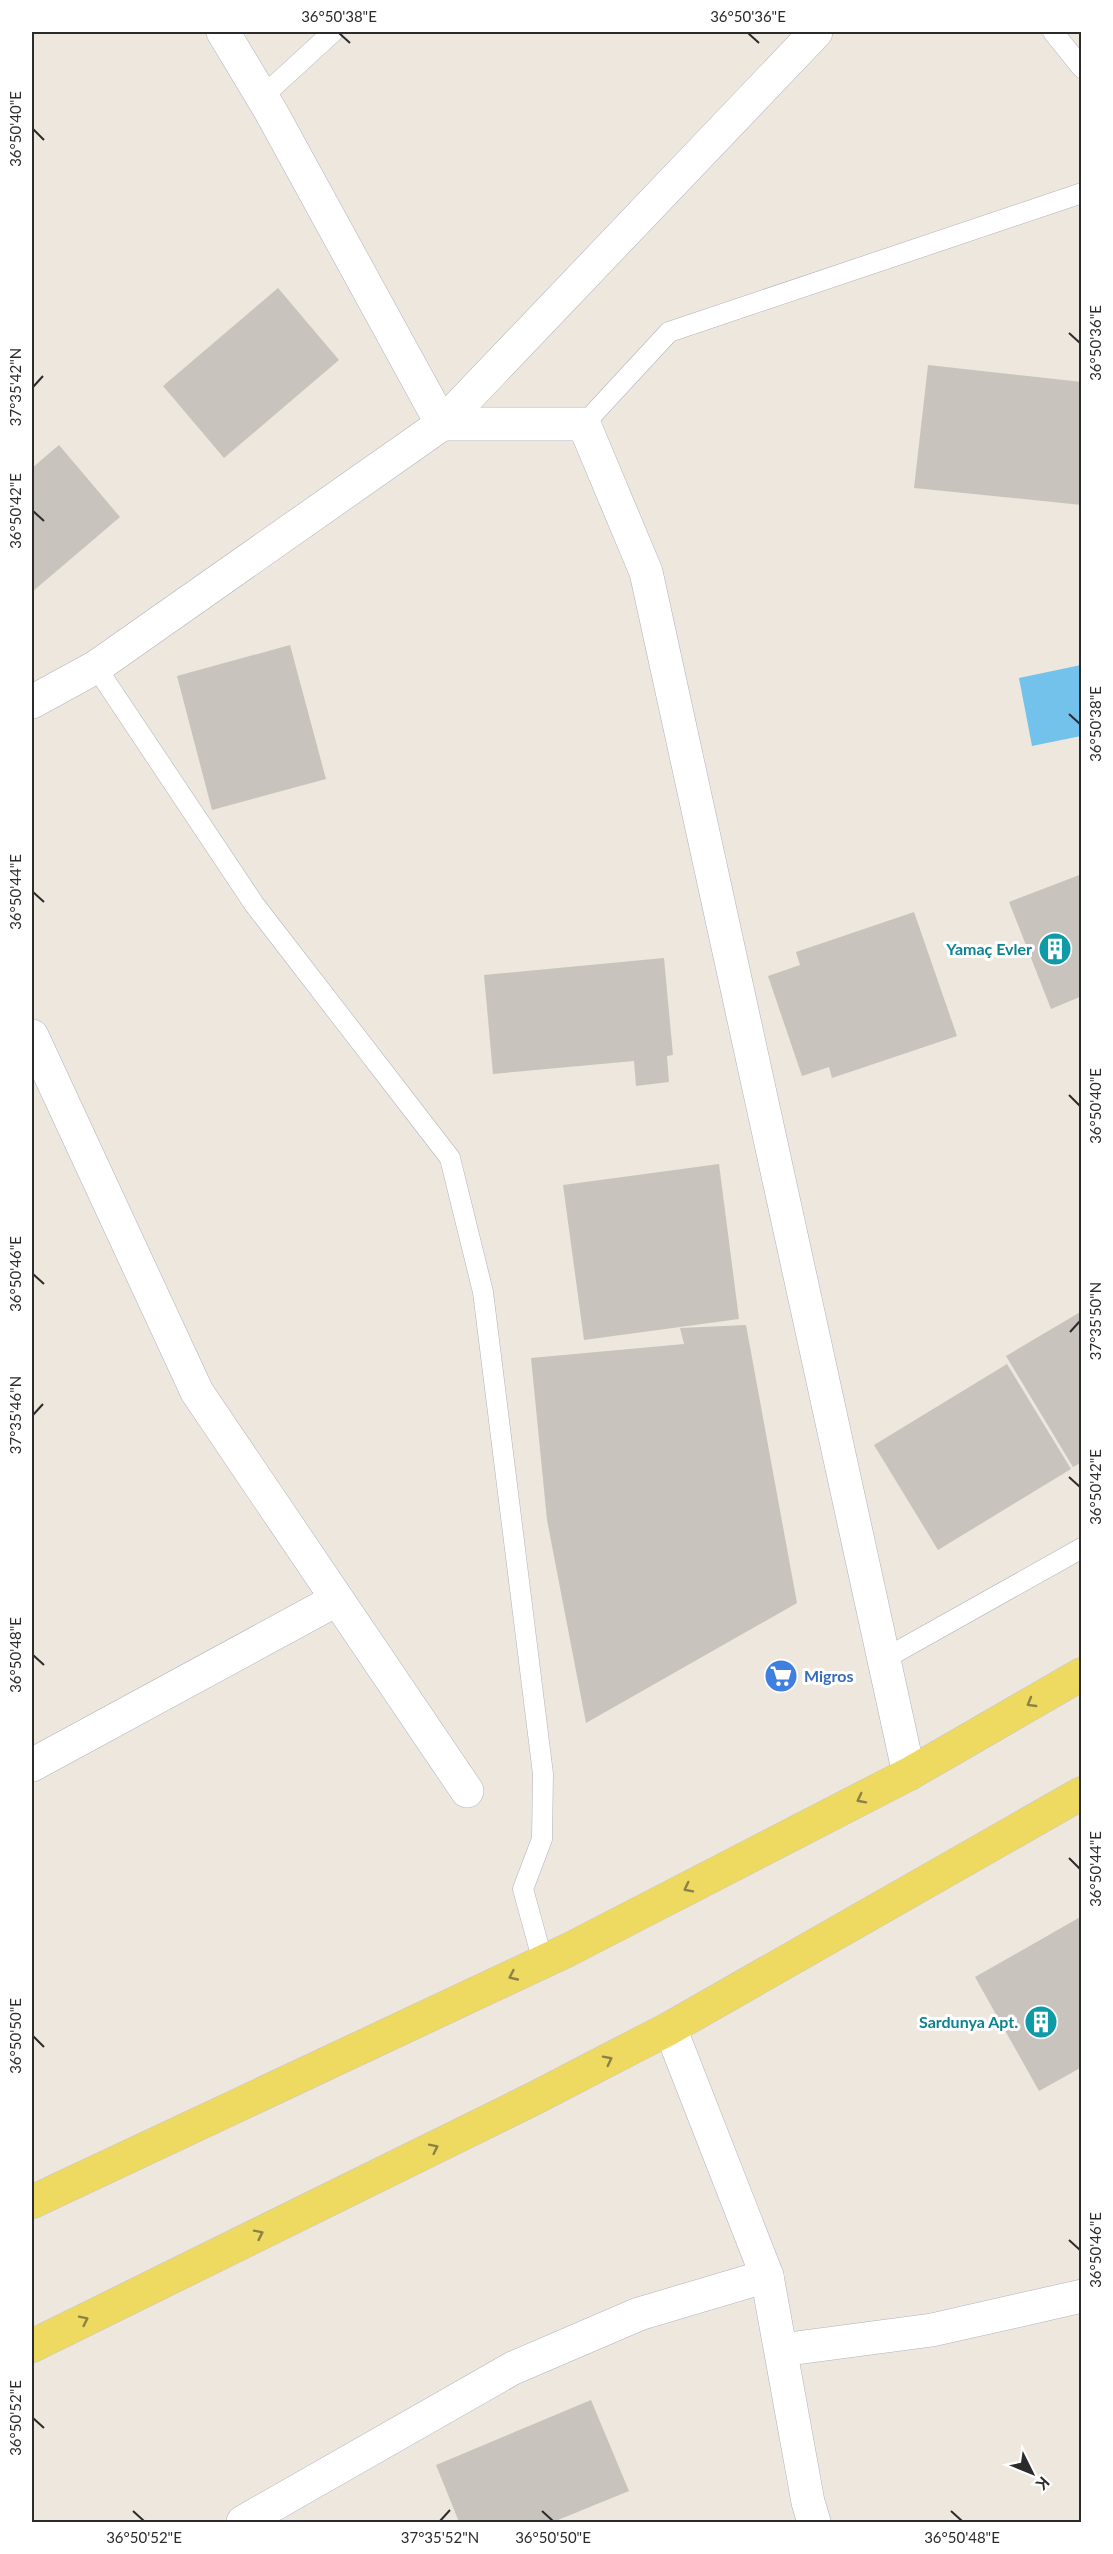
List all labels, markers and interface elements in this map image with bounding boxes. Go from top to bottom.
text: 36°50'38"E [301,7,377,25]
text: 36°50'36"E [710,7,786,25]
text: 36°50'40"E [6,91,24,167]
text: 36°50'36"E [1086,305,1104,381]
text: 37°35'42"N [6,348,24,426]
text: 36°50'42"E [6,473,24,549]
text: 36°50'38"E [1086,686,1104,762]
text: 36°50'44"E [6,854,24,930]
building icon: Yamaç Evler [1037,931,1073,967]
place label: Yamaç Evler [945,939,1032,958]
text: 36°50'40"E [1086,1068,1104,1144]
text: 36°50'46"E [6,1236,24,1312]
text: 37°35'50"N [1086,1282,1104,1360]
text: 37°35'46"N [6,1376,24,1454]
text: 36°50'42"E [1086,1449,1104,1525]
text: 36°50'48"E [6,1617,24,1693]
supermarket icon: Migros [763,1658,799,1694]
place label: Migros [804,1666,853,1685]
one-way arrow [1027,1696,1037,1708]
one-way arrow [856,1791,867,1803]
text: 36°50'44"E [1086,1831,1104,1907]
one-way arrow [683,1881,694,1892]
one-way arrow [509,1968,520,1980]
text: 36°50'50"E [6,1998,24,2074]
building icon: Sardunya Apt. [1023,2004,1059,2040]
place label: Sardunya Apt. [919,2012,1018,2031]
one-way arrow [602,2056,612,2067]
one-way arrow [427,2144,438,2155]
text: 36°50'46"E [1086,2212,1104,2288]
one-way arrow [252,2230,263,2242]
one-way arrow [78,2316,89,2328]
text: 36°50'52"E [6,2380,24,2456]
north arrow [1002,2443,1062,2503]
text: K [1032,2473,1054,2495]
text: 36°50'52"E [106,2528,182,2546]
text: 37°35'52"N [401,2528,479,2546]
text: 36°50'50"E [515,2528,591,2546]
text: 36°50'48"E [924,2528,1000,2546]

